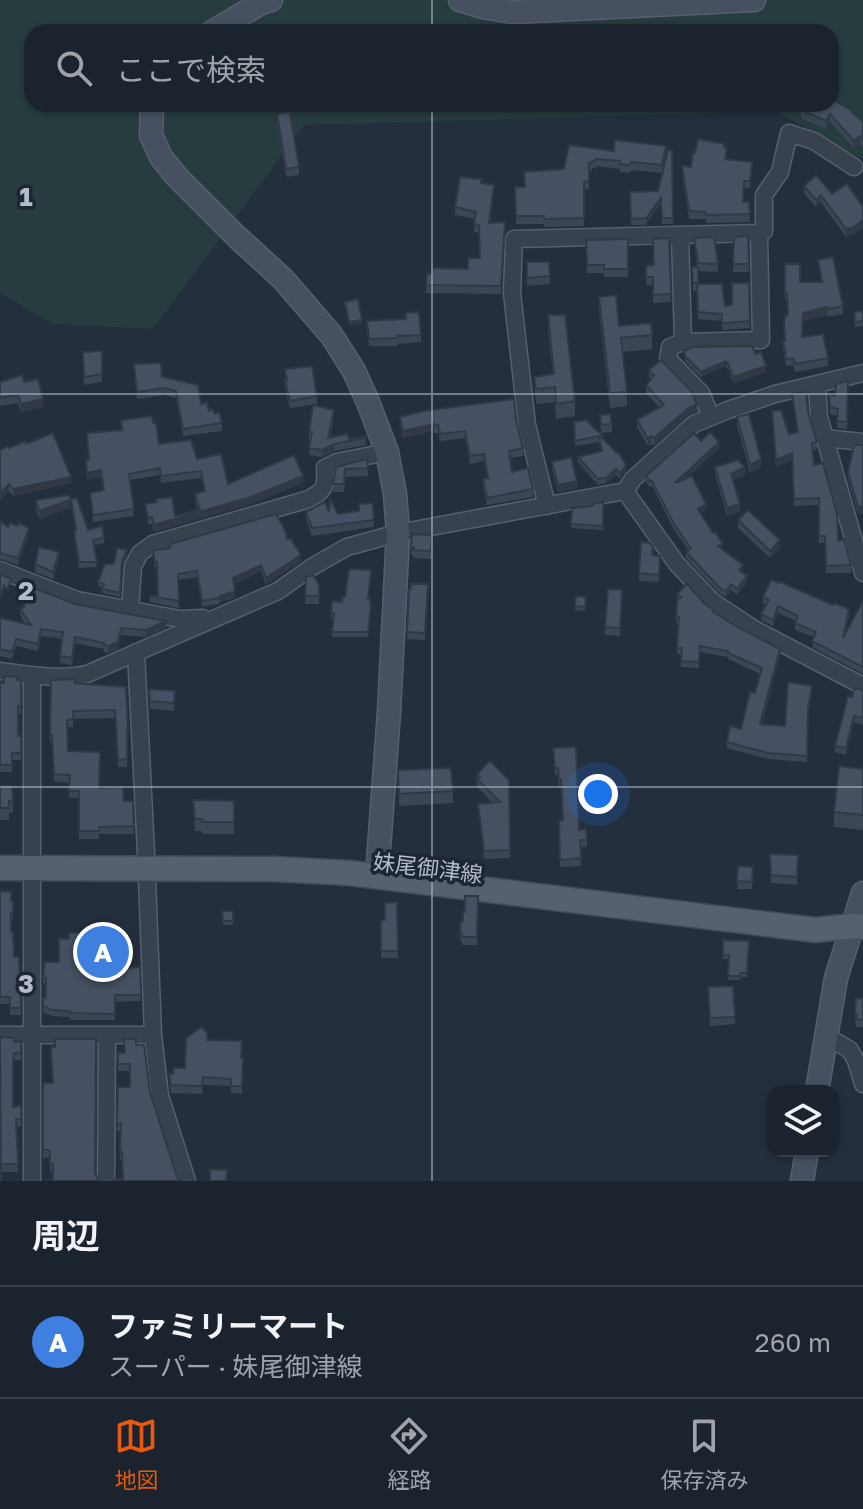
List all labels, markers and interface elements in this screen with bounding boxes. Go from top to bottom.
search box [24,24,839,112]
icon: search [52,46,96,90]
text: ここで検索 [116,52,266,88]
text: 1 [19,181,33,212]
text: 2 [18,575,34,606]
your location [578,774,618,814]
street label: 妹尾御津線 [372,847,484,888]
pin: A [77,922,129,982]
text: 3 [18,968,34,999]
map controls [767,1085,839,1157]
button: layers [767,1085,839,1157]
text: 周辺 [32,1215,100,1255]
text: ファミリーマート [108,1308,348,1344]
text: A [49,1327,67,1358]
text: 260 m [755,1327,831,1358]
text: スーパー · 妹尾御津線 [108,1351,363,1382]
tab: 地図 [114,1414,159,1494]
tab: 経路 [387,1414,432,1494]
tab: 保存済み [660,1414,749,1494]

